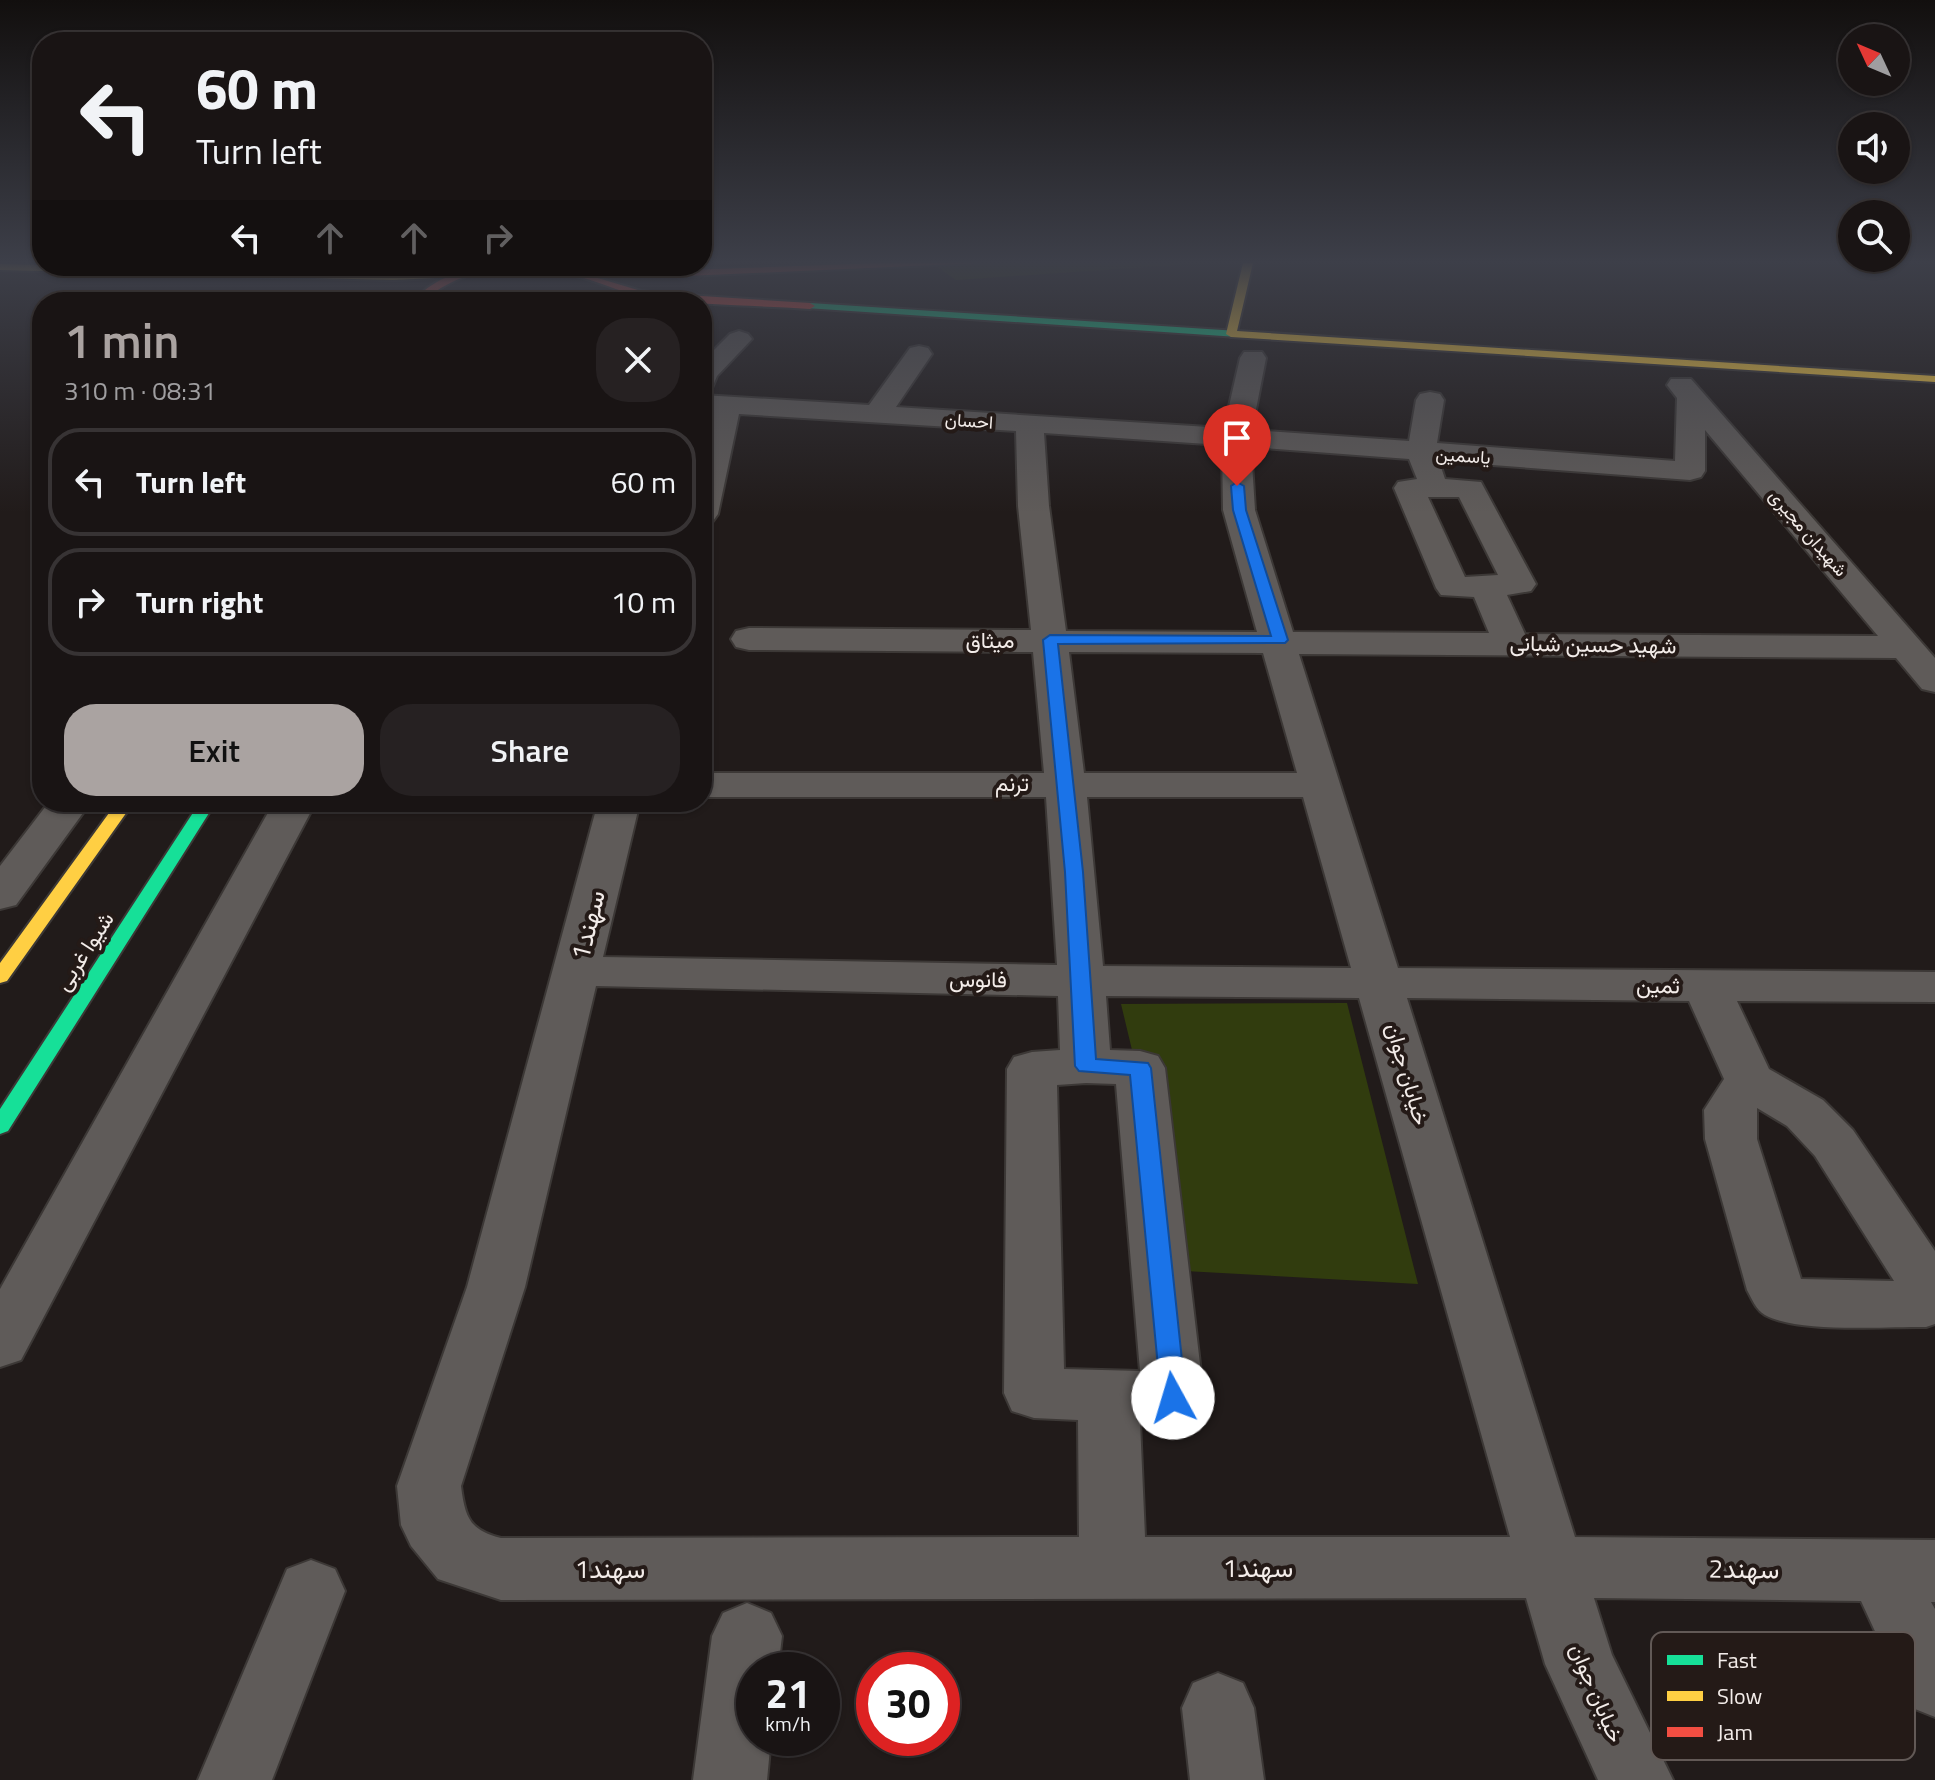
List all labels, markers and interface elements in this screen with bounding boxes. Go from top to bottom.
north arrow [1838,24,1910,96]
map controls [1838,24,1910,272]
text: 60 m [196,46,318,131]
icon: left [64,64,168,168]
button: sound [1838,112,1910,184]
text: Turn left [196,123,322,178]
button: search [1838,200,1910,272]
icon: left [224,216,268,260]
icon: ahead [308,216,352,260]
icon: ahead [392,216,436,260]
icon: right [476,216,520,260]
text: 1 min [64,304,179,377]
button: close [596,318,680,402]
text: 310 m · 08:31 [64,371,216,410]
pin [1203,404,1271,486]
street label: احسان [944,405,994,436]
icon: arrive [1215,416,1259,460]
street label: یاسمین [1435,440,1491,471]
text: Turn left [136,459,246,505]
text: 60 m [611,459,676,505]
icon: left [68,460,112,504]
street label: شهیدان مجیری [1763,483,1854,582]
text: Turn right [136,579,264,625]
text: 10 m [611,579,676,625]
icon: right [68,580,112,624]
street label: میثاق [965,623,1015,657]
street label: شهید حسین شبانی [1509,626,1677,662]
button: Exit [64,704,364,796]
button: Share [380,704,680,796]
street label: ترنم [995,766,1029,800]
street label: 1سهند [560,886,615,964]
street label: شیوا غربی [46,905,122,997]
street label: فانوس [949,961,1007,997]
street label: ثمین [1636,968,1681,1002]
street label: خیابان جوان [1377,1019,1439,1129]
position arrow [1131,1356,1215,1440]
street label: 1سهند [1223,1548,1293,1587]
street label: 2سهند [1708,1548,1780,1589]
street label: 1سهند [575,1549,645,1588]
legend [1651,1632,1915,1760]
street label: خیابان جوان [1561,1638,1633,1748]
text: Fast [1717,1643,1757,1677]
speed limit sign: 30 [856,1652,960,1756]
text: 21 [766,1663,810,1724]
text: Slow [1717,1679,1763,1713]
text: km/h [765,1708,811,1739]
text: Jam [1717,1715,1753,1749]

